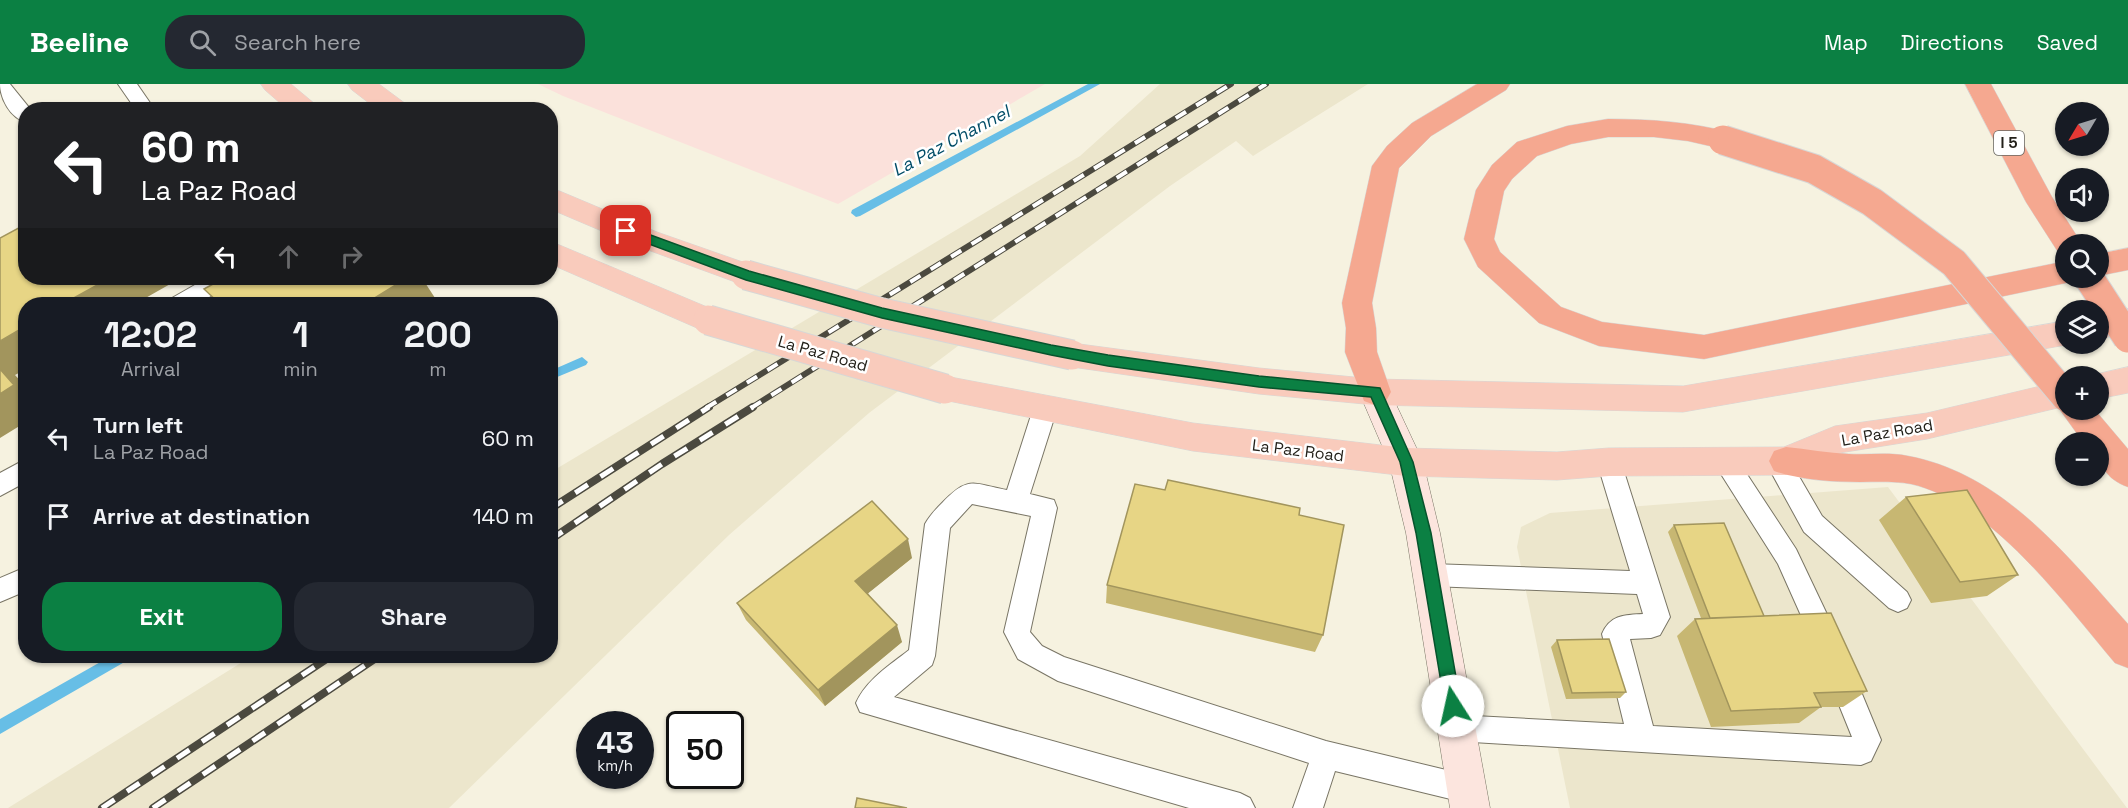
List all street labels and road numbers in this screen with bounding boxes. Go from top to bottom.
road number: I 5 [1994,131,2024,155]
street label: La Paz Road [776,331,870,376]
street label: La Paz Road [1840,414,1934,451]
street label: La Paz Road [1251,434,1345,467]

